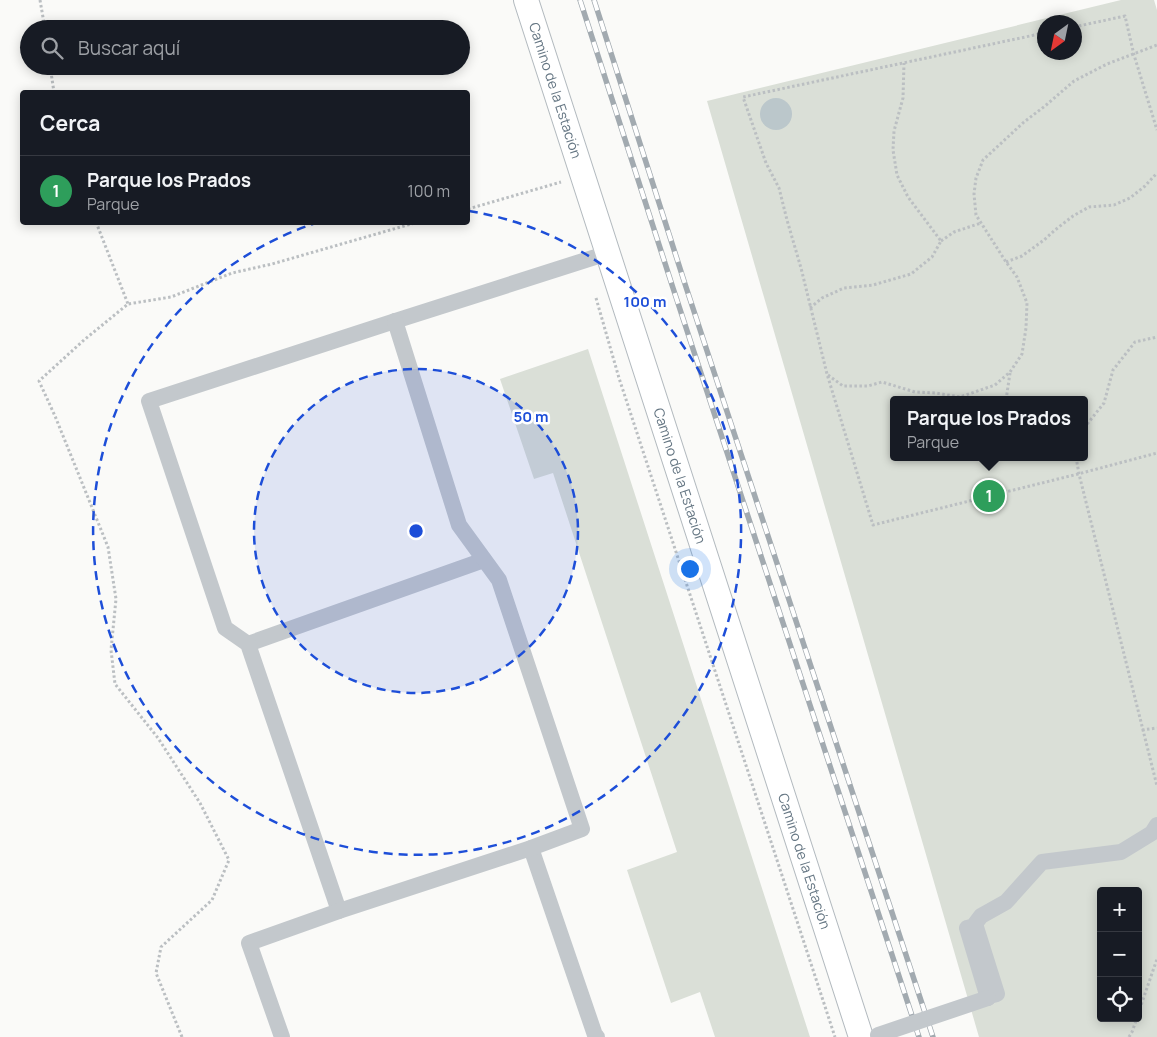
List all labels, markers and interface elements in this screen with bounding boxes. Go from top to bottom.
north arrow [1037,15,1082,60]
search box [20,20,470,75]
street label: Camino de la Estación [525,20,586,161]
icon: search [38,34,66,62]
text: Buscar aquí [78,35,180,61]
text: Cerca [40,109,100,137]
text: Parque los Prados [87,167,251,193]
text: 1 [52,180,60,202]
text: 100 m [407,180,450,202]
text: Parque [87,193,139,215]
text: 100 m [624,291,666,312]
popup [890,396,1088,461]
street label: Camino de la Estación [649,405,711,546]
text: Parque los Prados [907,405,1071,431]
text: 50 m [513,406,549,427]
text: Parque [907,431,959,453]
pin: 1 [973,477,1005,515]
centre of rings [407,522,425,540]
your location [677,556,703,582]
street label: Camino de la Estación [774,791,835,931]
map controls [1097,887,1142,1022]
button: + [1097,887,1142,932]
button: − [1097,932,1142,977]
button: locate [1097,977,1142,1022]

